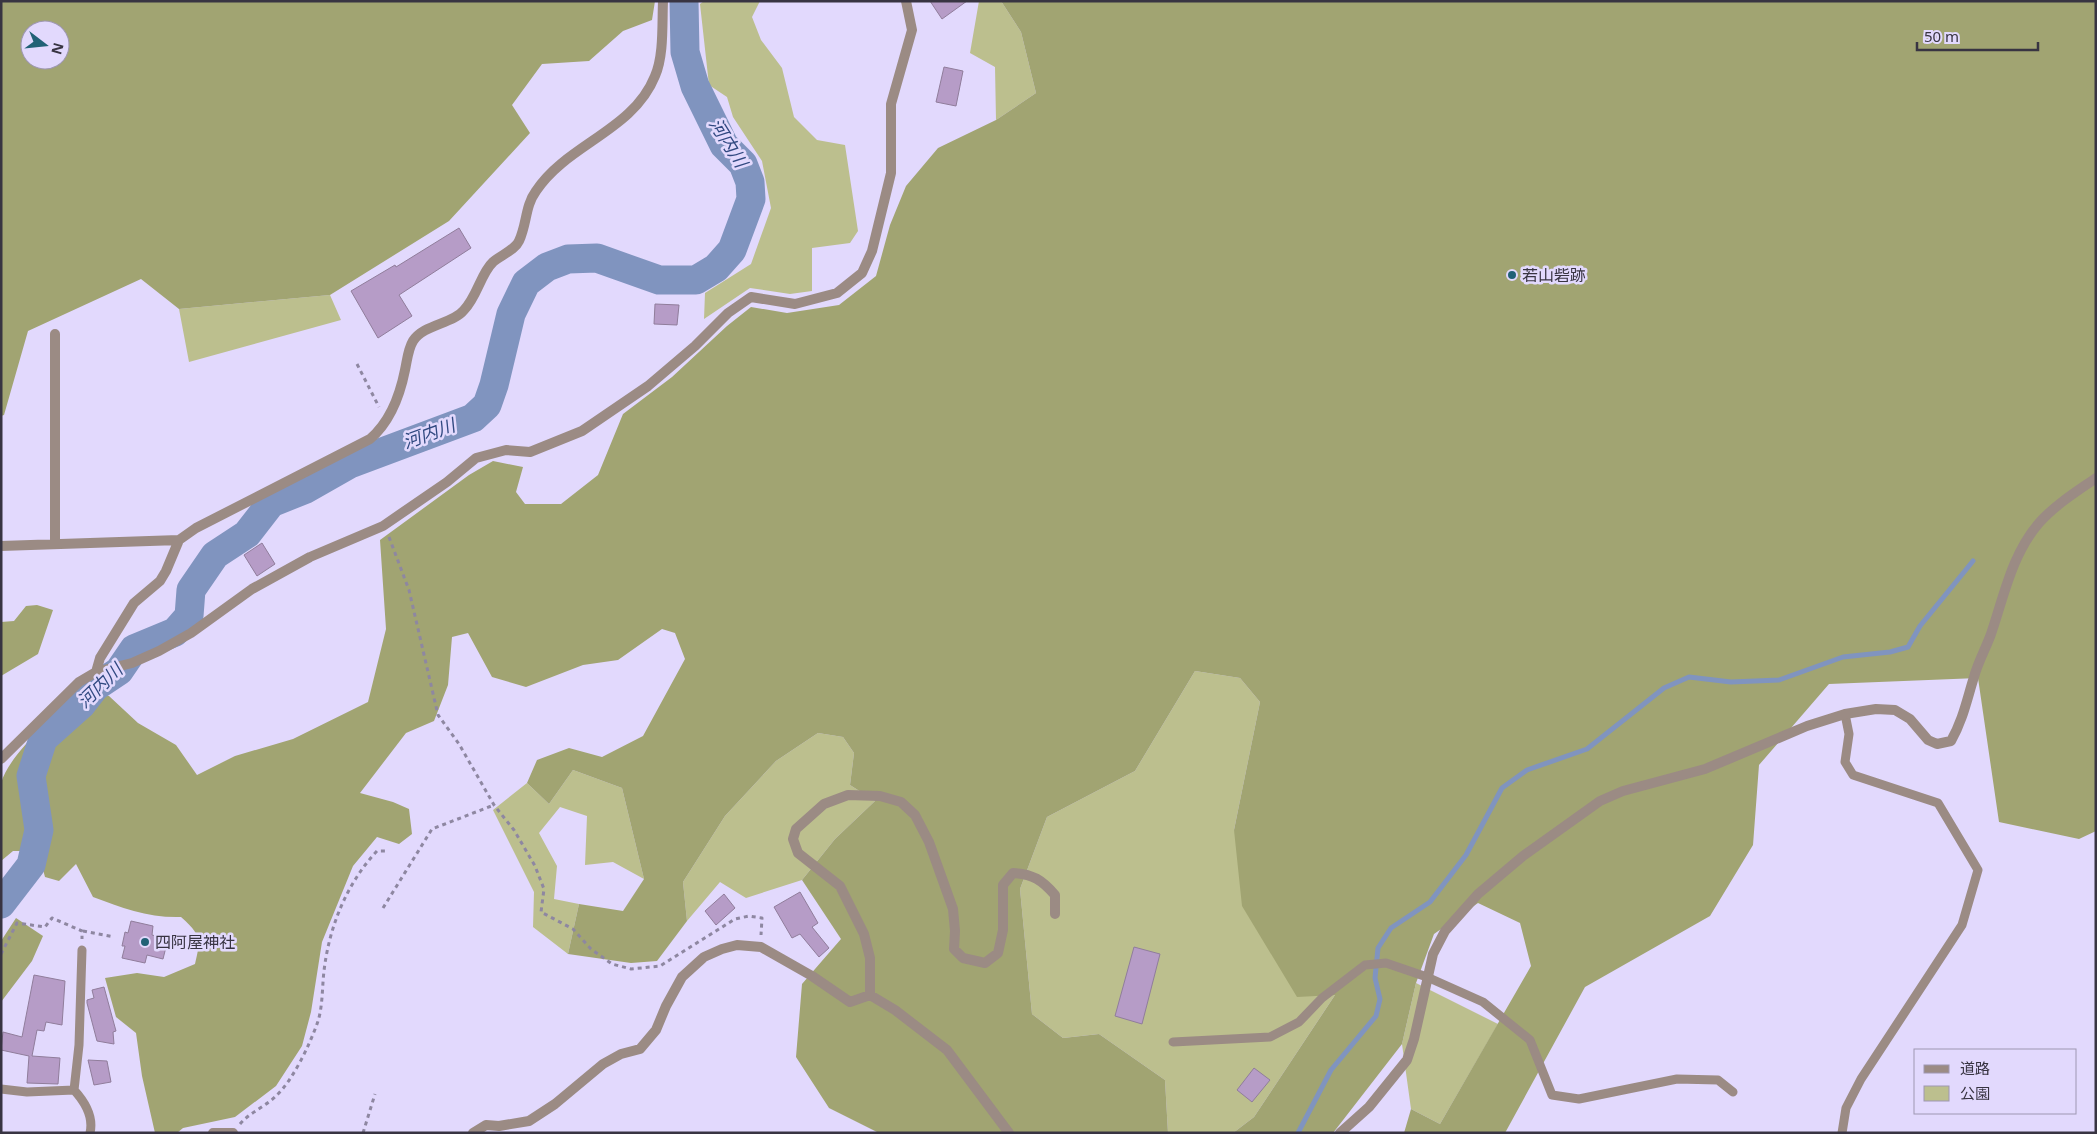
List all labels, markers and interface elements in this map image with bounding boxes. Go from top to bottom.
north arrow [20,20,70,70]
scale bar [1917,20,2038,52]
text: 50 m [1924,26,1959,46]
text: N [47,41,69,57]
water label: 河内川 [704,113,754,173]
place label: 若山砦跡 [1522,264,1586,286]
marker: 若山砦跡 [1506,269,1518,281]
water label: 河内川 [399,412,460,454]
water label: 河内川 [72,657,129,713]
place label: 四阿屋神社 [155,931,235,953]
marker: 四阿屋神社 [139,936,151,948]
legend [1914,1049,2077,1114]
text: 道路 [1960,1058,1990,1078]
text: 公園 [1960,1083,1990,1103]

